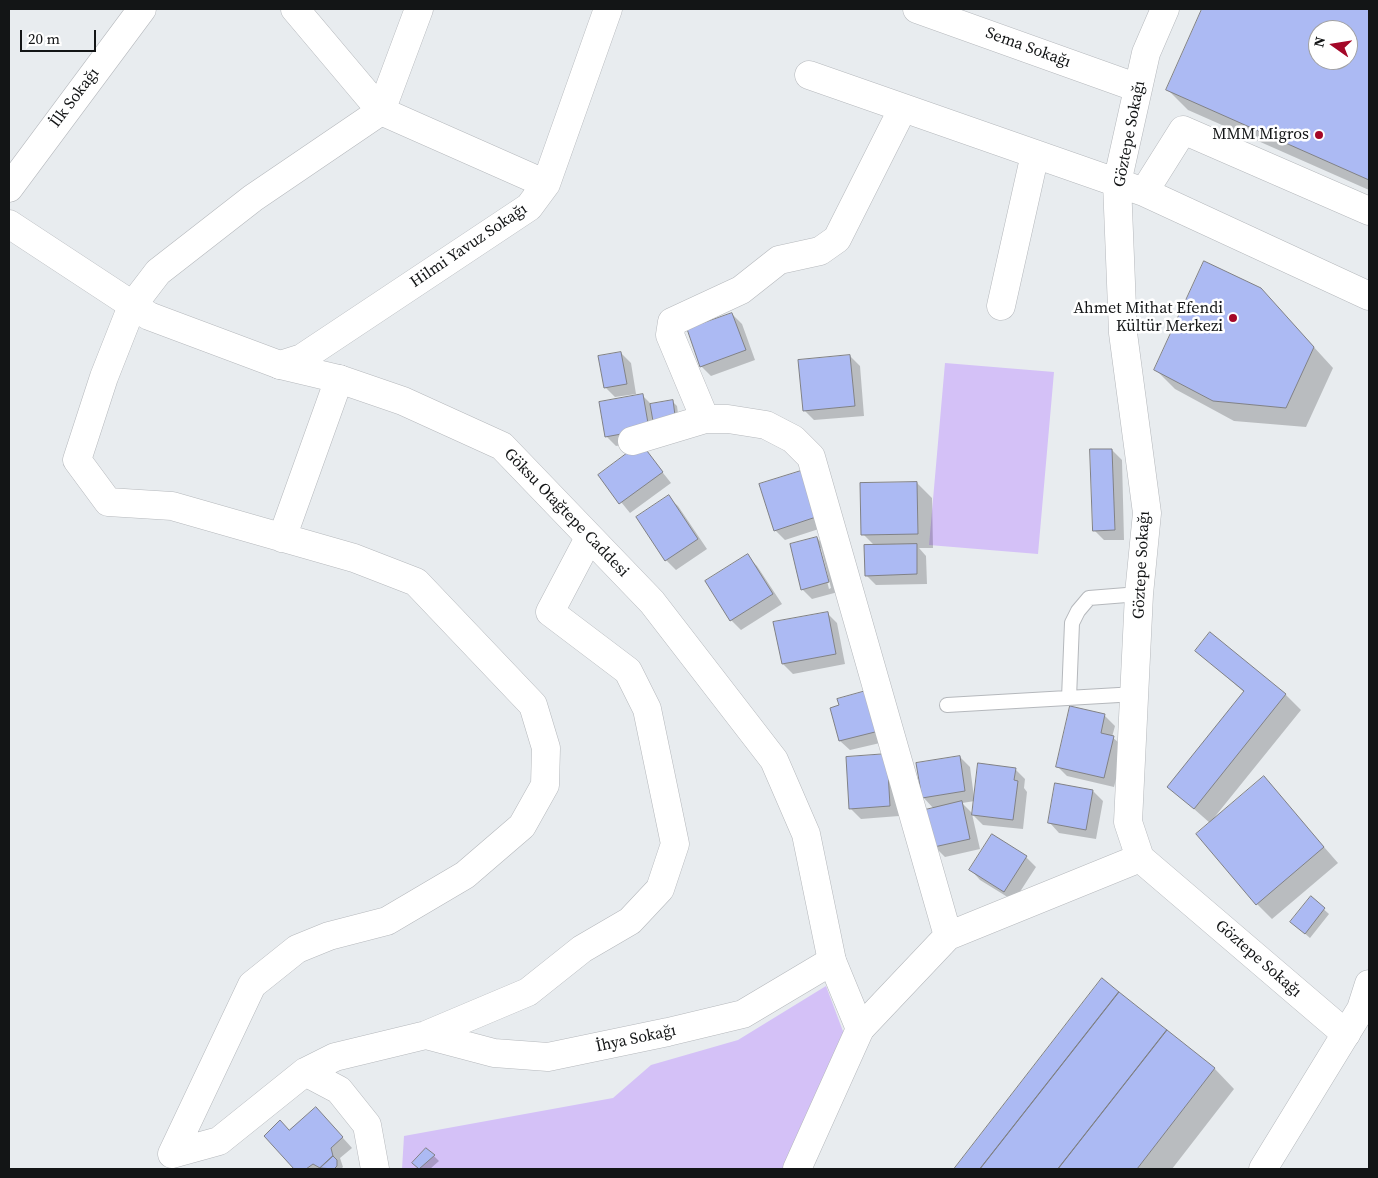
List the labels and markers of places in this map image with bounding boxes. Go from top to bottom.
place label: MMM Migros [1212,125,1309,145]
marker: MMM Migros [1313,129,1325,141]
place label: Ahmet Mithat Efendi Kültür Merkezi [1073,299,1223,337]
marker: Ahmet Mithat Efendi Kültür Merkezi [1227,312,1239,324]

